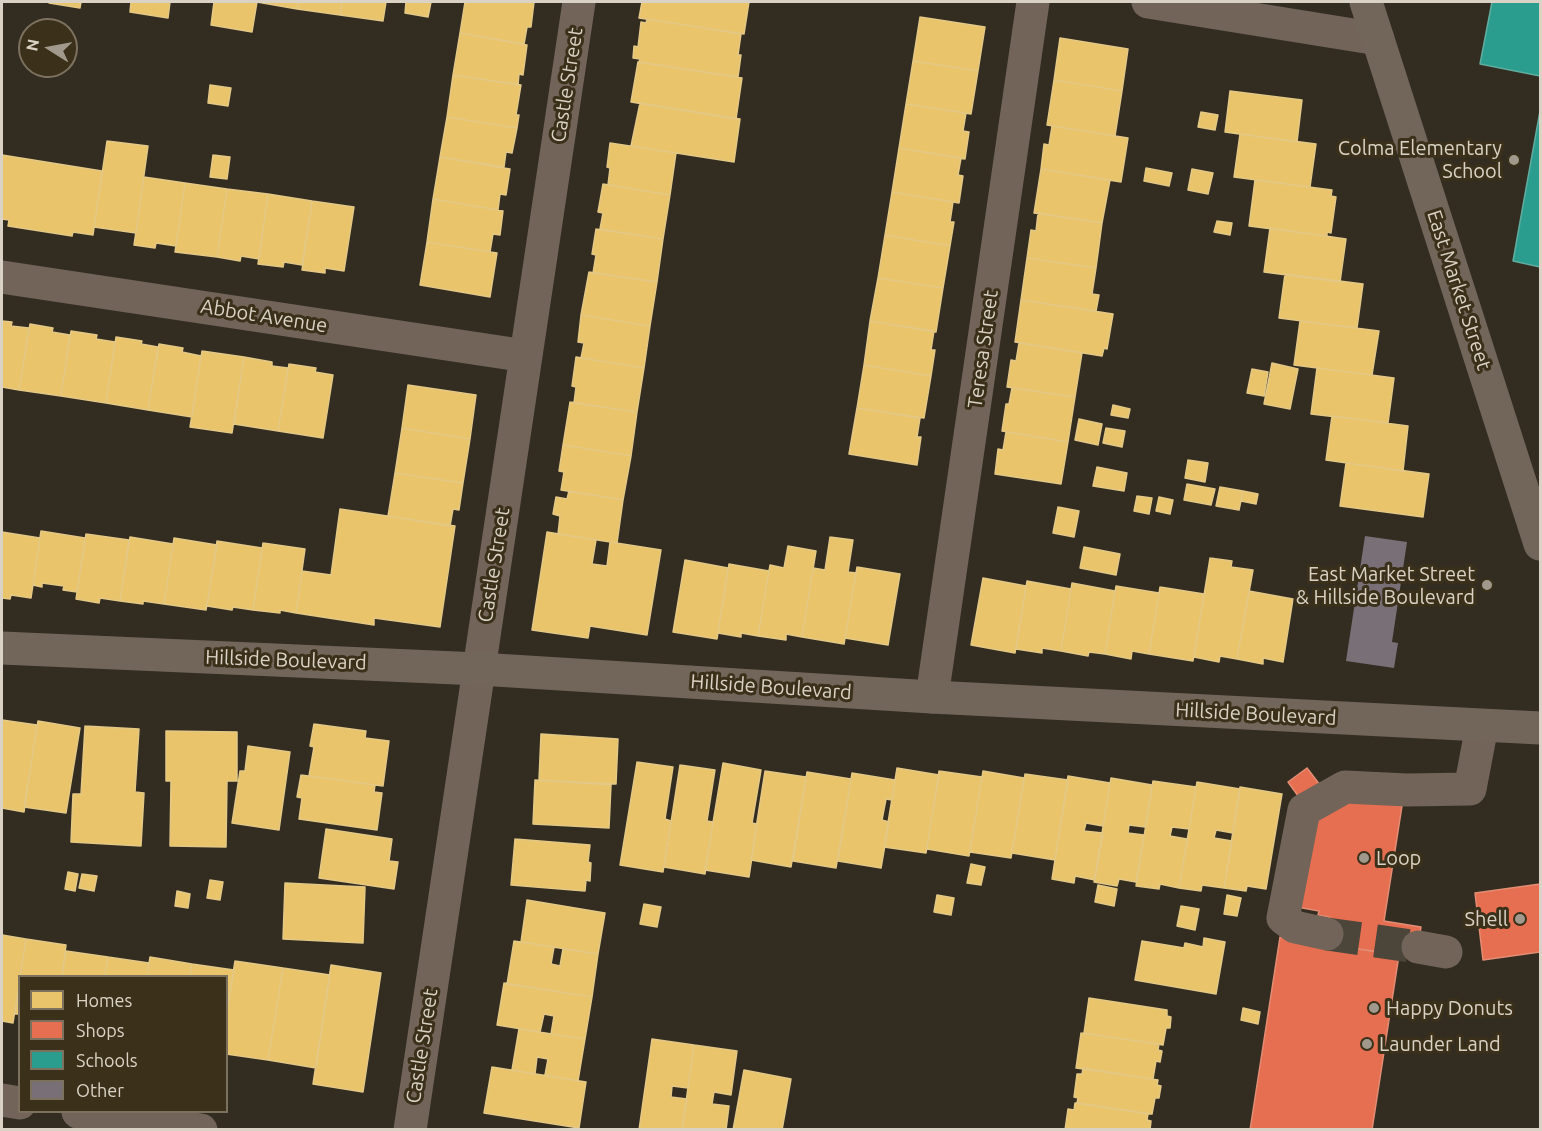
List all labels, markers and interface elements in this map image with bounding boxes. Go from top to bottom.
north arrow [18,18,78,78]
street label: Castle Street [546,26,588,144]
text: N [22,37,42,53]
place label: Colma Elementary School [1338,136,1502,183]
marker: Colma Elementary School [1507,153,1521,167]
street label: East Market Street [1422,207,1496,373]
street label: Teresa Street [963,288,1003,410]
street label: Abbot Avenue [199,294,329,338]
street label: Castle Street [473,506,515,624]
place label: East Market Street & Hillside Boulevard [1296,562,1475,609]
marker: East Market Street & Hillside Boulevard [1480,578,1494,592]
street label: Hillside Boulevard [205,645,367,675]
street label: Hillside Boulevard [690,669,852,705]
street label: Hillside Boulevard [1175,698,1337,730]
place label: Loop [1376,846,1421,870]
marker: Loop [1357,851,1371,865]
place label: Shell [1465,907,1508,931]
marker: Shell [1513,912,1527,926]
legend [18,975,228,1113]
street label: Castle Street [401,987,443,1105]
text: Homes [76,990,132,1010]
place label: Happy Donuts [1386,996,1513,1020]
marker: Happy Donuts [1367,1001,1381,1015]
text: Shops [76,1020,125,1040]
place label: Launder Land [1379,1032,1501,1056]
marker: Launder Land [1360,1037,1374,1051]
text: Schools [76,1050,138,1070]
text: Other [76,1080,124,1100]

